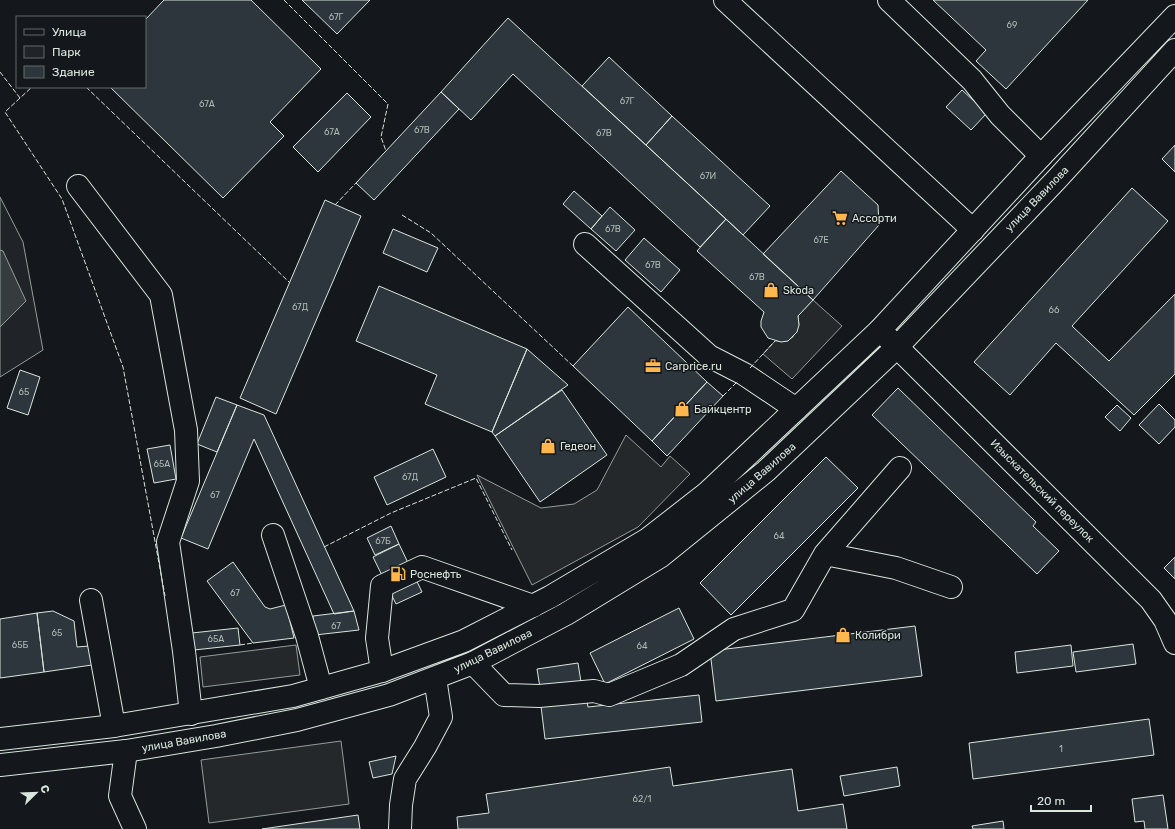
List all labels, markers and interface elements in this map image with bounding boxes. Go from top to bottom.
house number: 67Г [329,12,344,22]
legend [16,16,146,88]
house number: 69 [1007,20,1017,30]
text: Улица [52,25,86,39]
text: Парк [52,45,81,59]
text: Здание [52,65,95,79]
house number: 67Г [620,96,635,106]
house number: 67А [199,99,215,109]
house number: 67В [414,125,430,135]
house number: 67А [324,127,340,137]
house number: 67В [596,128,612,138]
street label: улица Вавилова [1003,164,1071,234]
house number: 67И [700,171,716,181]
supermarket icon: Ассорти [831,209,849,227]
place label: Ассорти [852,212,897,225]
house number: 67В [605,224,621,234]
house number: 67Е [813,235,829,245]
house number: 67В [645,260,661,270]
house number: 67В [749,272,765,282]
shop icon: Skoda [762,281,780,299]
place label: Skoda [783,284,814,297]
house number: 67Д [292,302,309,312]
house number: 66 [1049,305,1060,315]
office icon: Carprice.ru [644,357,662,375]
place label: Carprice.ru [665,360,722,373]
house number: 65 [19,387,29,397]
shop icon: Байкцентр [673,400,691,418]
place label: Байкцентр [694,403,752,416]
shop icon: Гедеон [539,437,557,455]
street label: Изыскательский переулок [988,437,1096,545]
place label: Гедеон [560,440,596,453]
street label: улица Вавилова [725,440,799,506]
house number: 65А [154,459,170,469]
house number: 67Д [402,472,419,482]
house number: 67 [210,490,220,500]
house number: 64 [773,531,785,541]
house number: 67Б [375,536,391,546]
fuel station icon: Роснефть [389,565,407,583]
place label: Роснефть [410,568,462,581]
house number: 67 [230,588,240,598]
house number: 67 [331,621,341,631]
street label: улица Вавилова [452,626,534,676]
shop icon: Колибри [834,626,852,644]
house number: 65 [52,628,62,638]
place label: Колибри [855,629,901,642]
house number: 65А [208,634,224,644]
house number: 65Б [12,640,28,650]
house number: 64 [636,641,648,651]
street label: улица Вавилова [141,727,227,755]
house number: 1 [1059,744,1063,754]
north arrow [16,773,56,813]
text: С [37,783,52,796]
scale bar [1031,787,1091,813]
house number: 62/1 [633,794,652,804]
text: 20 m [1037,794,1065,808]

